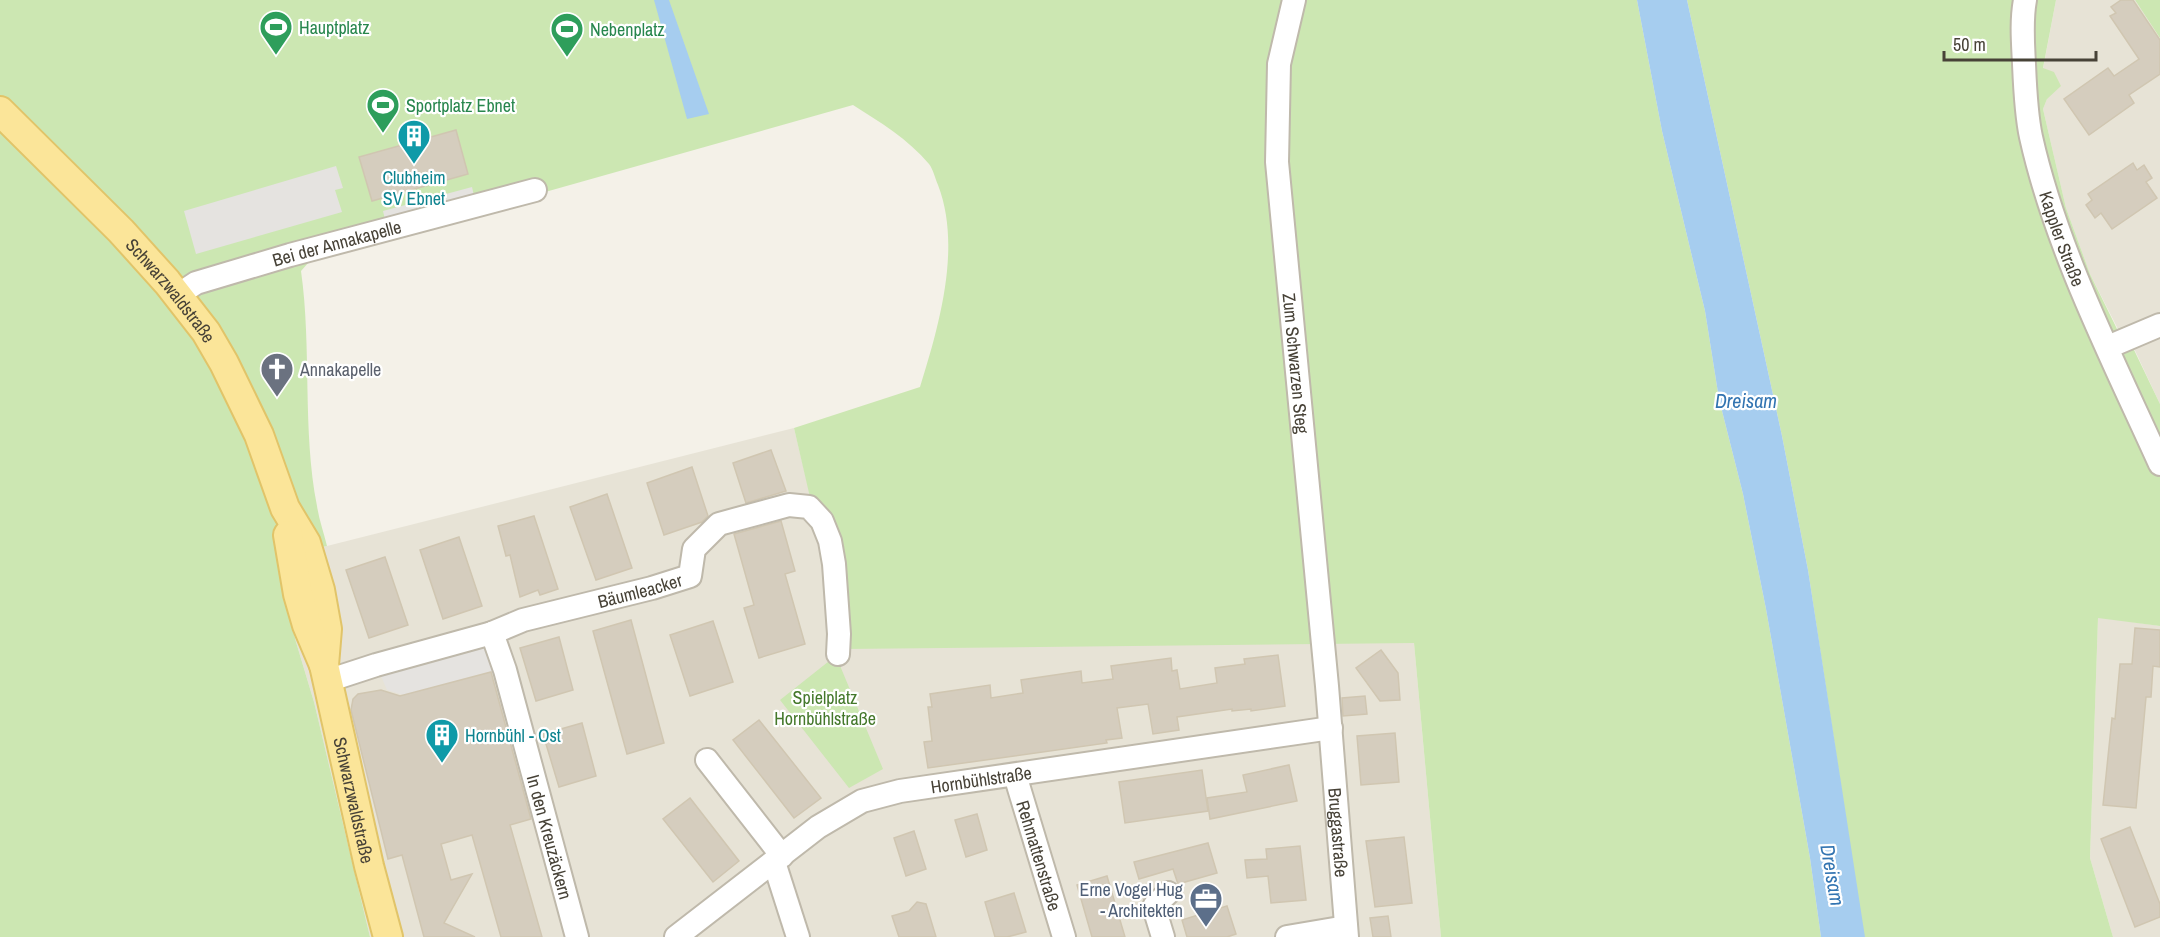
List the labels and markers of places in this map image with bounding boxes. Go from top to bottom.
sports icon: Hauptplatz [258,9,294,56]
sports icon: Nebenplatz [549,11,585,58]
place label: Hauptplatz [299,15,370,40]
place label: Nebenplatz [590,17,665,42]
sports icon: Sportplatz Ebnet [365,87,401,134]
place label: Sportplatz Ebnet [406,93,515,118]
building icon: Clubheim SV Ebnet [396,118,432,165]
place label: Clubheim SV Ebnet [382,165,446,211]
church icon: Annakapelle [259,351,295,398]
place label: Annakapelle [299,357,381,382]
building icon: Hornbühl - Ost [424,717,460,764]
place label: Hornbühl - Ost [465,723,561,748]
place label: Erne Vogel Hug - Architekten [1080,877,1184,923]
office icon: Erne Vogel Hug - Architekten [1188,881,1224,928]

